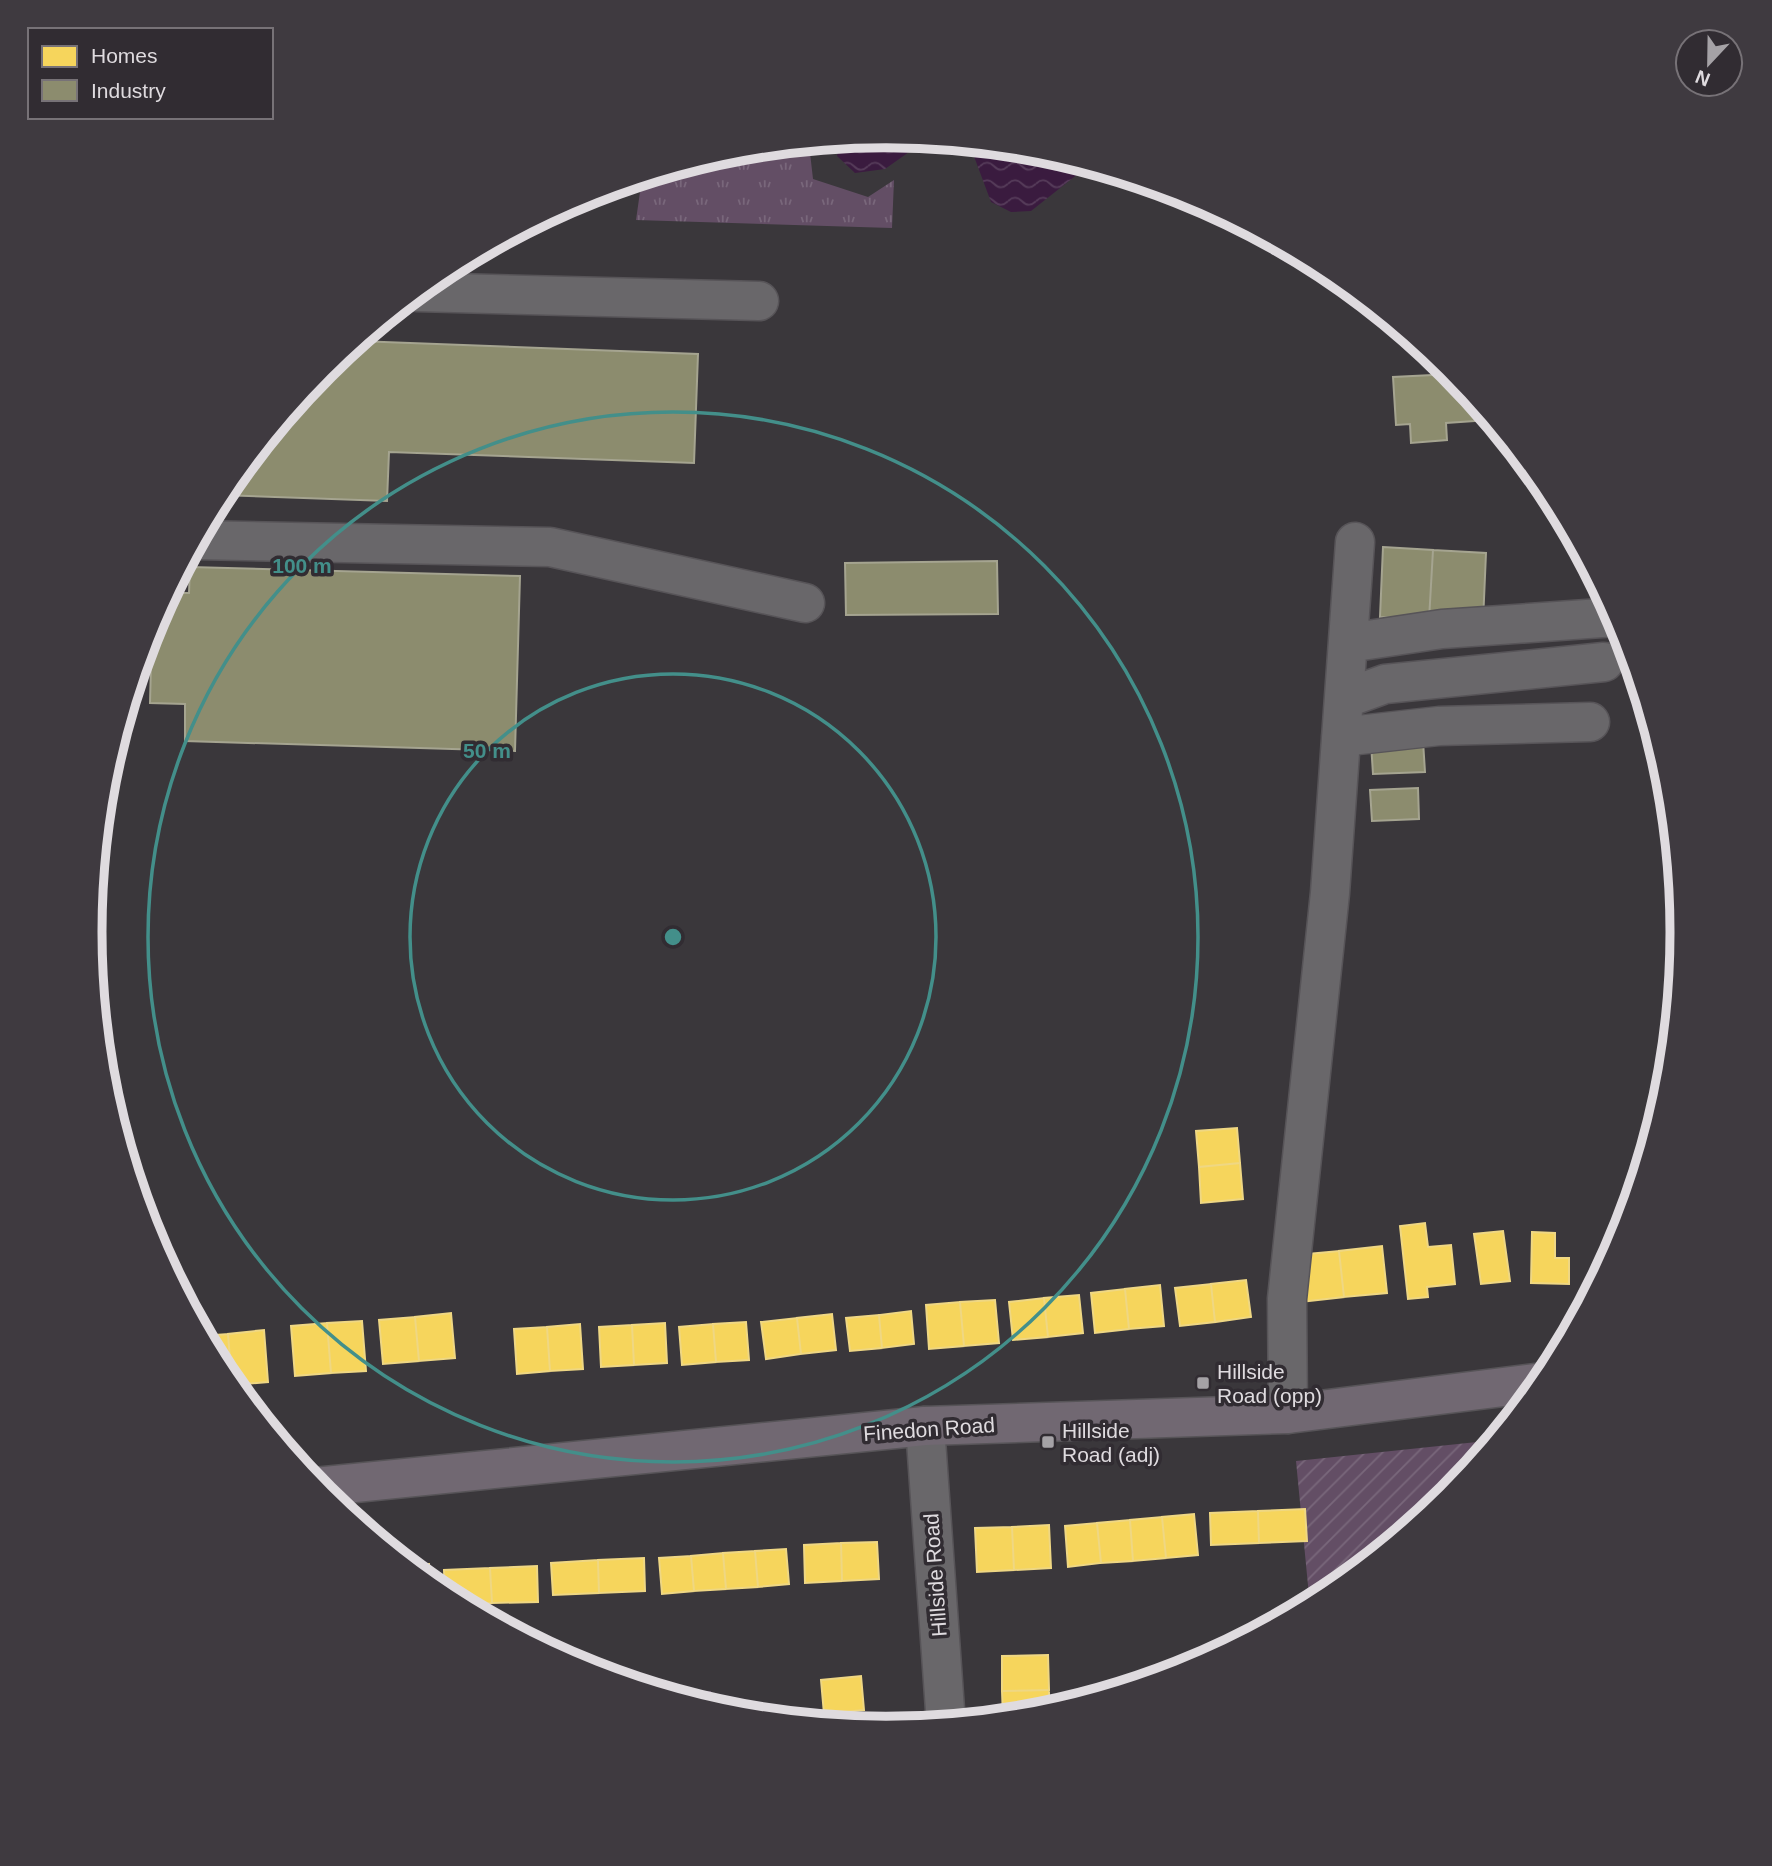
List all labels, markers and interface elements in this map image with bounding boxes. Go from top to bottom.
legend [28,28,273,119]
north arrow [1674,28,1744,98]
text: Homes [91,44,158,67]
text: N [1693,66,1713,91]
text: Industry [91,79,166,102]
text: 100 m [272,554,332,577]
text: 50 m [463,739,511,762]
centre of rings [661,925,685,949]
place label: Hillside Road (opp) [1217,1360,1322,1407]
marker: Hillside Road (opp) [1195,1375,1211,1391]
street label: Finedon Road [862,1413,996,1445]
place label: Hillside Road (adj) [1062,1419,1160,1466]
marker: Hillside Road (adj) [1040,1434,1056,1450]
street label: Hillside Road [919,1512,951,1638]

